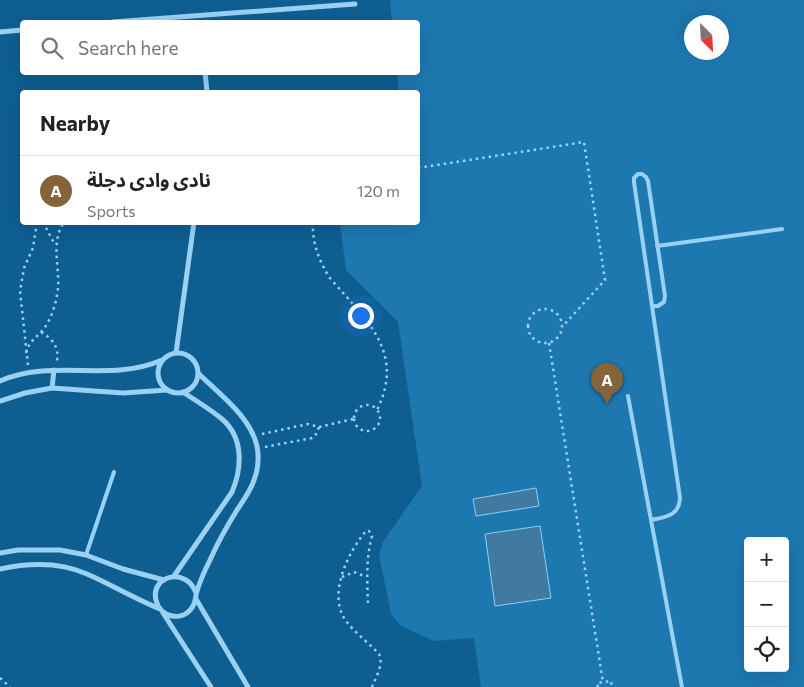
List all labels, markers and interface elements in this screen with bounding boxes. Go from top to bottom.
north arrow [684,15,729,60]
search box [20,20,420,75]
icon: search [38,34,66,62]
text: Search here [78,36,178,59]
text: Nearby [40,110,110,135]
text: نادى وادى دجلة [87,168,211,191]
text: A [50,181,62,200]
text: 120 m [357,181,400,200]
text: Sports [87,201,136,220]
your location [348,303,374,329]
pin: A [591,363,623,404]
map controls [744,537,789,672]
button: + [744,537,789,582]
button: − [744,582,789,627]
button: locate [744,627,789,672]

